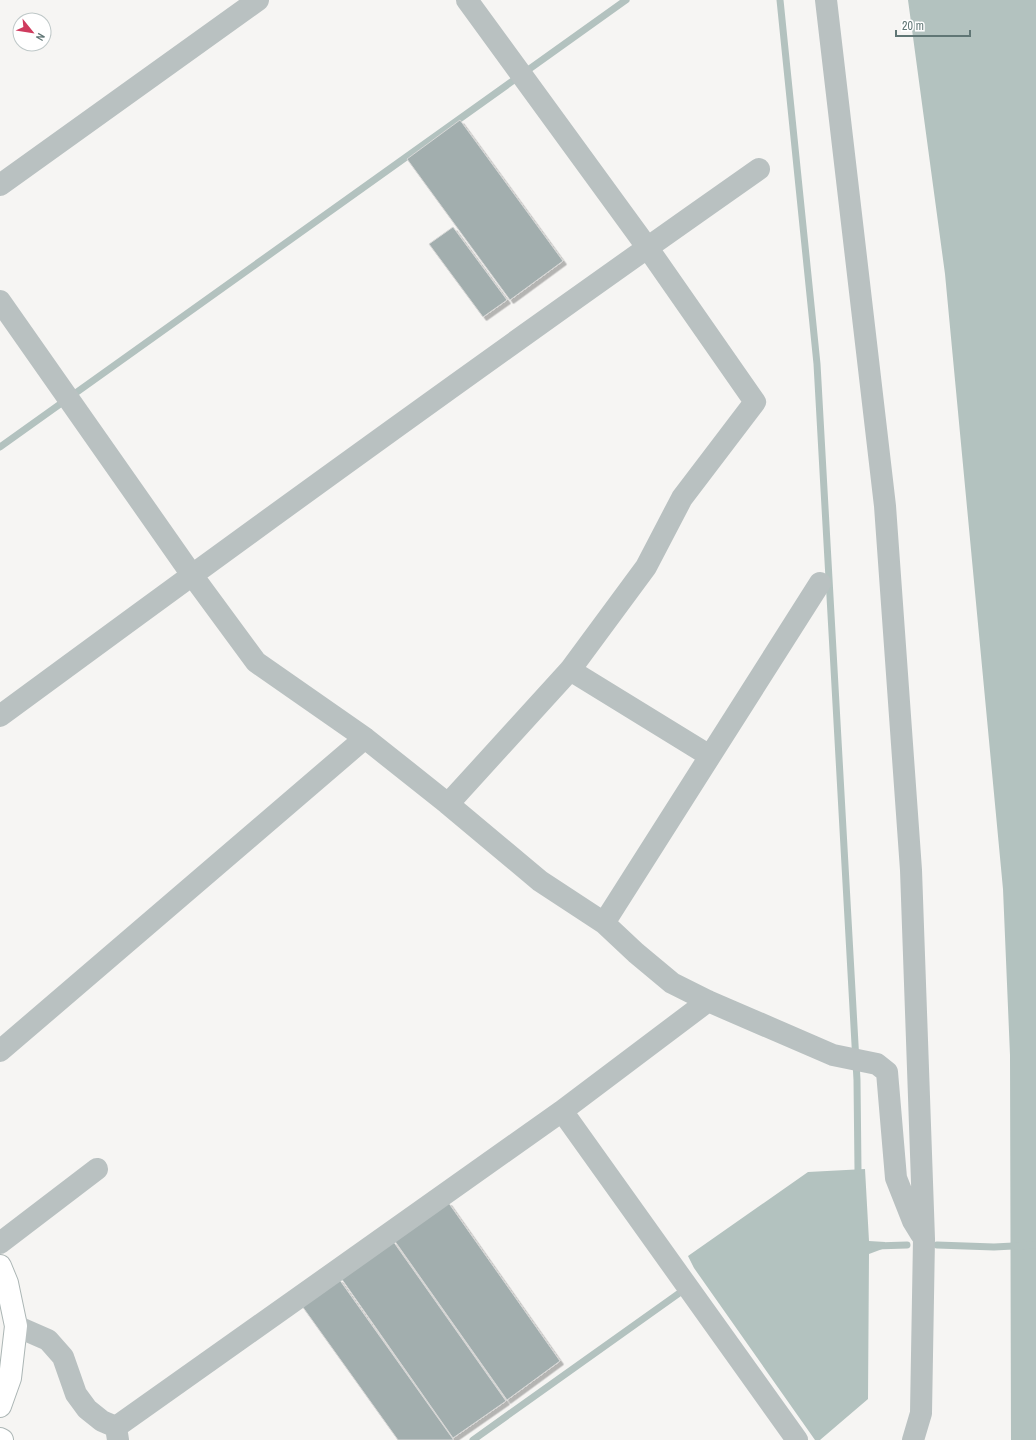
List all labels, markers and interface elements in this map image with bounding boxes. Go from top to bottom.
north arrow [12,12,52,52]
scale bar [896,12,970,38]
text: 20 m [902,18,924,34]
text: N [33,31,48,43]

